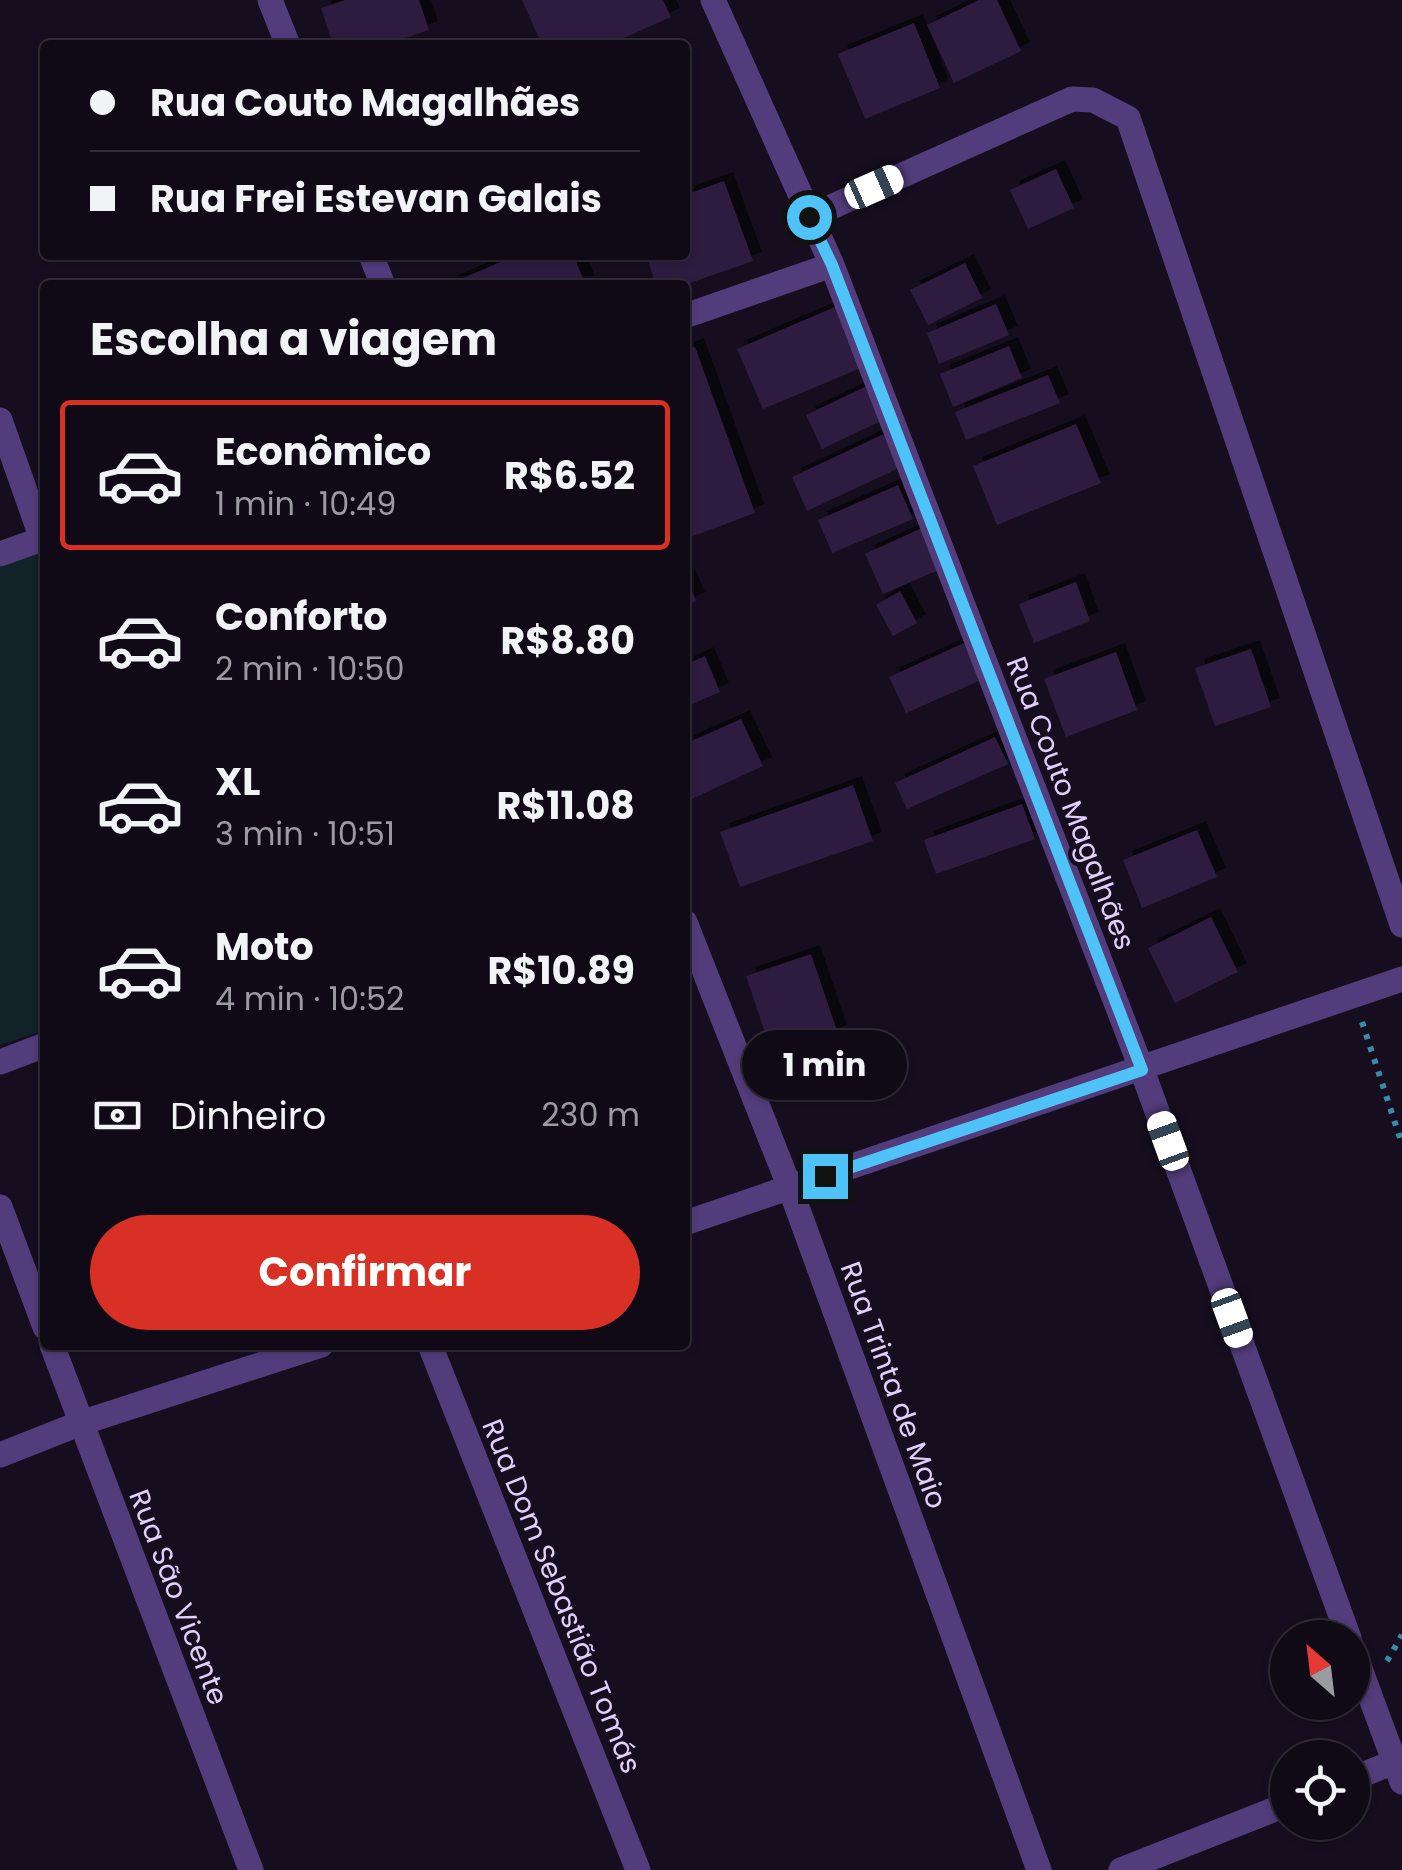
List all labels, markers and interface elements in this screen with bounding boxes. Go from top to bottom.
text: Rua Couto Magalhães [150,76,580,129]
car [840,161,908,213]
text: Rua Frei Estevan Galais [150,172,602,225]
route start [787,195,832,240]
text: Escolha a viagem [90,308,497,371]
text: Econômico [215,425,431,478]
icon: car [95,430,185,520]
text: R$6.52 [504,449,635,502]
text: 1 min · 10:49 [215,481,396,526]
text: Conforto [215,590,388,643]
icon: car [95,595,185,685]
text: R$8.80 [500,614,635,667]
text: 2 min · 10:50 [215,646,404,691]
street label: Rua Couto Magalhães [997,651,1144,955]
text: XL [215,755,260,808]
icon: car [95,760,185,850]
text: R$11.08 [497,779,635,832]
text: 3 min · 10:51 [215,811,395,856]
text: Moto [215,920,314,973]
icon: car [95,925,185,1015]
text: R$10.89 [487,944,635,997]
text: 4 min · 10:52 [215,976,405,1021]
callout: 1 min [742,1031,908,1101]
text: 1 min [783,1042,866,1087]
icon: cash [90,1088,145,1143]
text: Dinheiro [170,1089,326,1142]
text: 230 m [541,1092,640,1137]
car [1144,1108,1192,1174]
route end [803,1154,848,1199]
button: Confirmar [90,1215,640,1330]
street label: Rua Trinta de Maio [831,1256,956,1514]
car [1208,1285,1256,1351]
street label: Rua Dom Sebastião Tomás [473,1413,651,1779]
street label: Rua São Vicente [120,1484,238,1710]
north arrow [1270,1620,1370,1720]
map controls [1270,1620,1370,1840]
button: locate [1270,1740,1370,1840]

